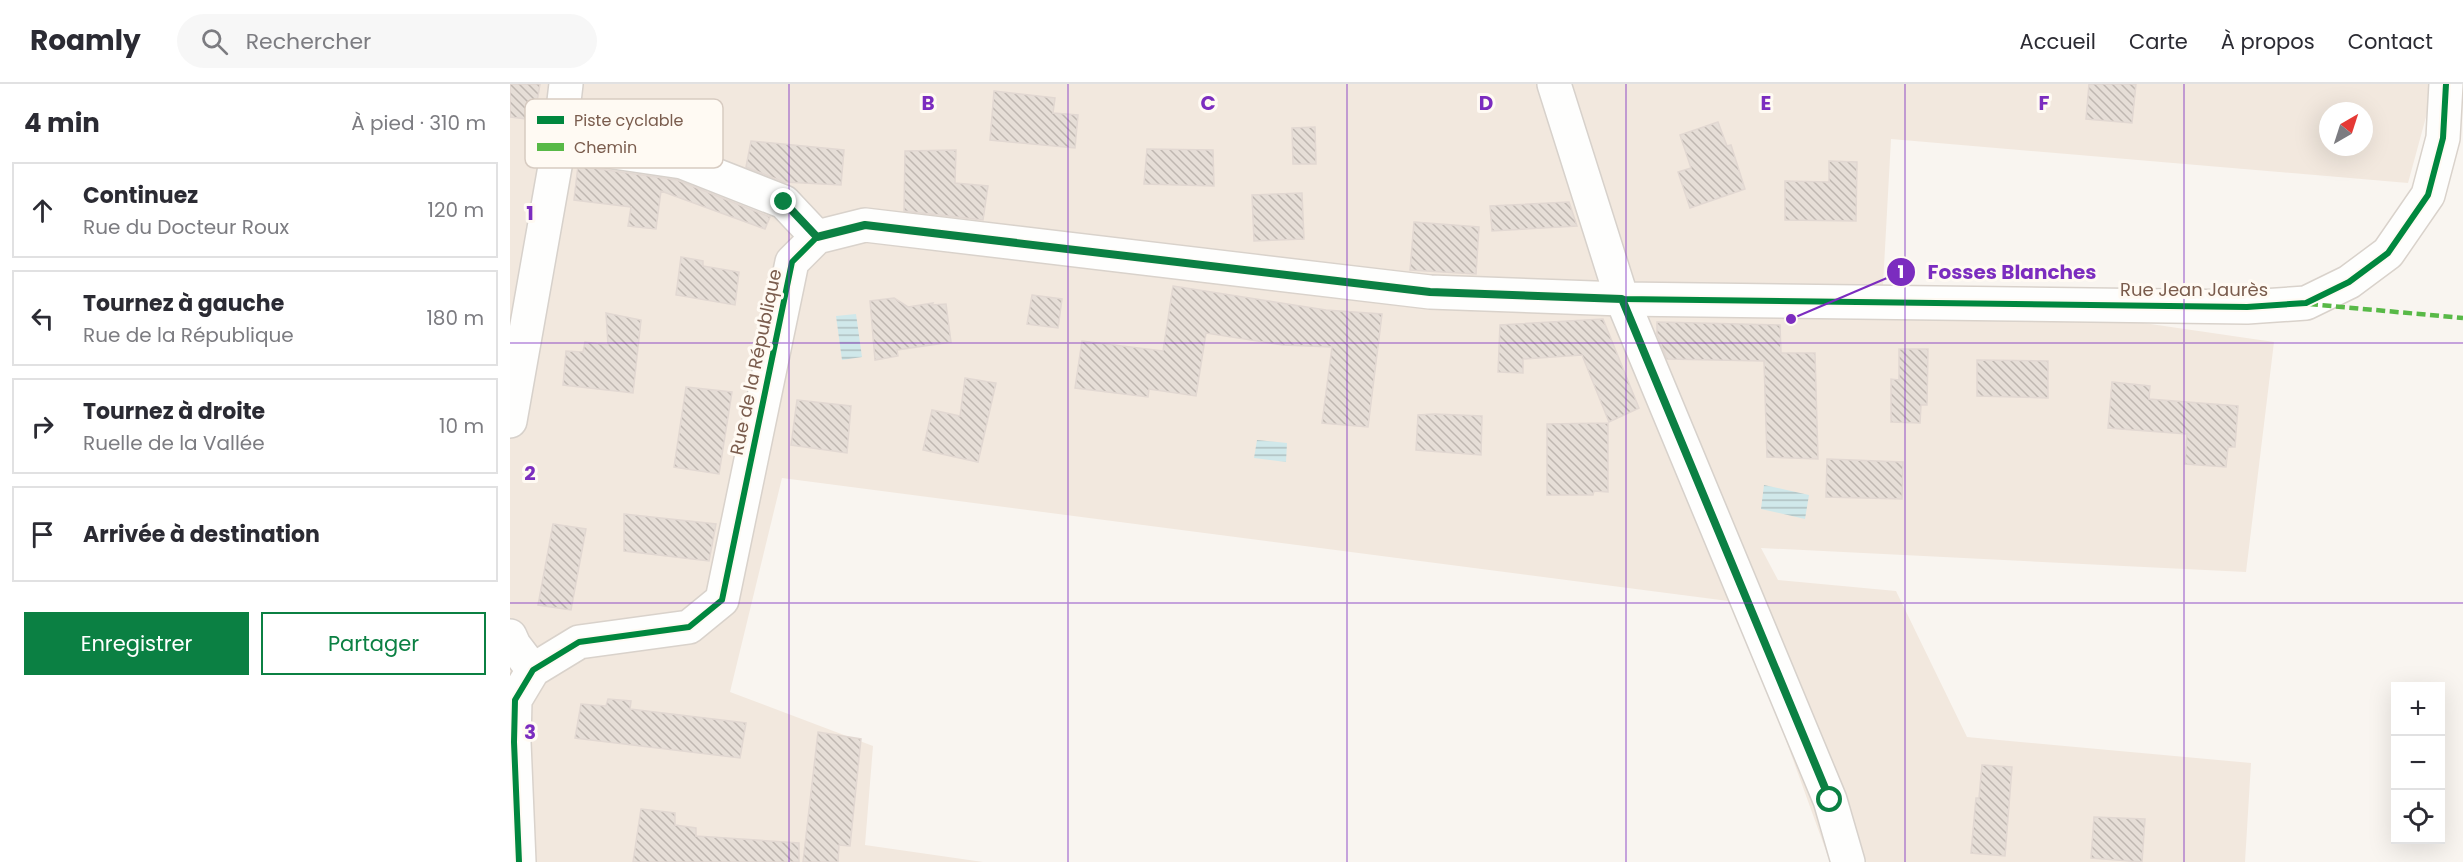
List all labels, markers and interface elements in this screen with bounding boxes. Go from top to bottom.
search box [177,14,597,68]
text: Roamly [30,21,141,60]
icon: search [198,25,231,58]
text: Rechercher [246,26,371,57]
text: Accueil [2019,27,2096,56]
text: Carte [2129,27,2188,56]
text: À propos [2221,27,2315,56]
text: Contact [2348,27,2433,56]
text: B [921,89,935,117]
text: C [1200,89,1216,117]
text: D [1479,89,1493,117]
text: E [1761,89,1771,117]
text: F [2039,89,2050,117]
legend [525,99,723,168]
north arrow [2319,102,2373,156]
text: 4 min [24,105,100,141]
text: À pied · 310 m [351,109,486,137]
text: Piste cyclable [574,109,684,132]
text: Chemin [574,136,637,159]
text: Continuez [83,180,198,211]
route end [770,188,796,214]
icon: ahead [26,194,59,227]
text: 120 m [428,196,484,224]
text: 1 [526,199,534,227]
text: Rue du Docteur Roux [83,213,289,241]
callout: Fosses Blanches [1886,253,2109,291]
text: Fosses Blanches [1928,258,2096,286]
text: 1 [1898,259,1904,284]
street label: Rue de la République [724,267,787,457]
street label: Rue Jean Jaurès [2120,277,2268,302]
text: Tournez à gauche [83,288,284,319]
icon: left [26,302,59,335]
text: 180 m [426,304,484,332]
text: Rue de la République [83,321,294,349]
text: Tournez à droite [83,396,265,427]
icon: right [26,410,59,443]
text: 10 m [439,412,484,440]
text: Ruelle de la Vallée [83,429,265,457]
text: 2 [524,459,536,487]
icon: arrive [26,518,59,551]
text: Arrivée à destination [83,519,320,550]
button: Enregistrer [24,612,249,675]
button: Partager [261,612,486,675]
map controls [2391,682,2445,844]
button: + [2391,682,2445,736]
text: 3 [524,718,536,746]
button: − [2391,736,2445,790]
route start [1816,786,1842,812]
button: locate [2391,790,2445,844]

